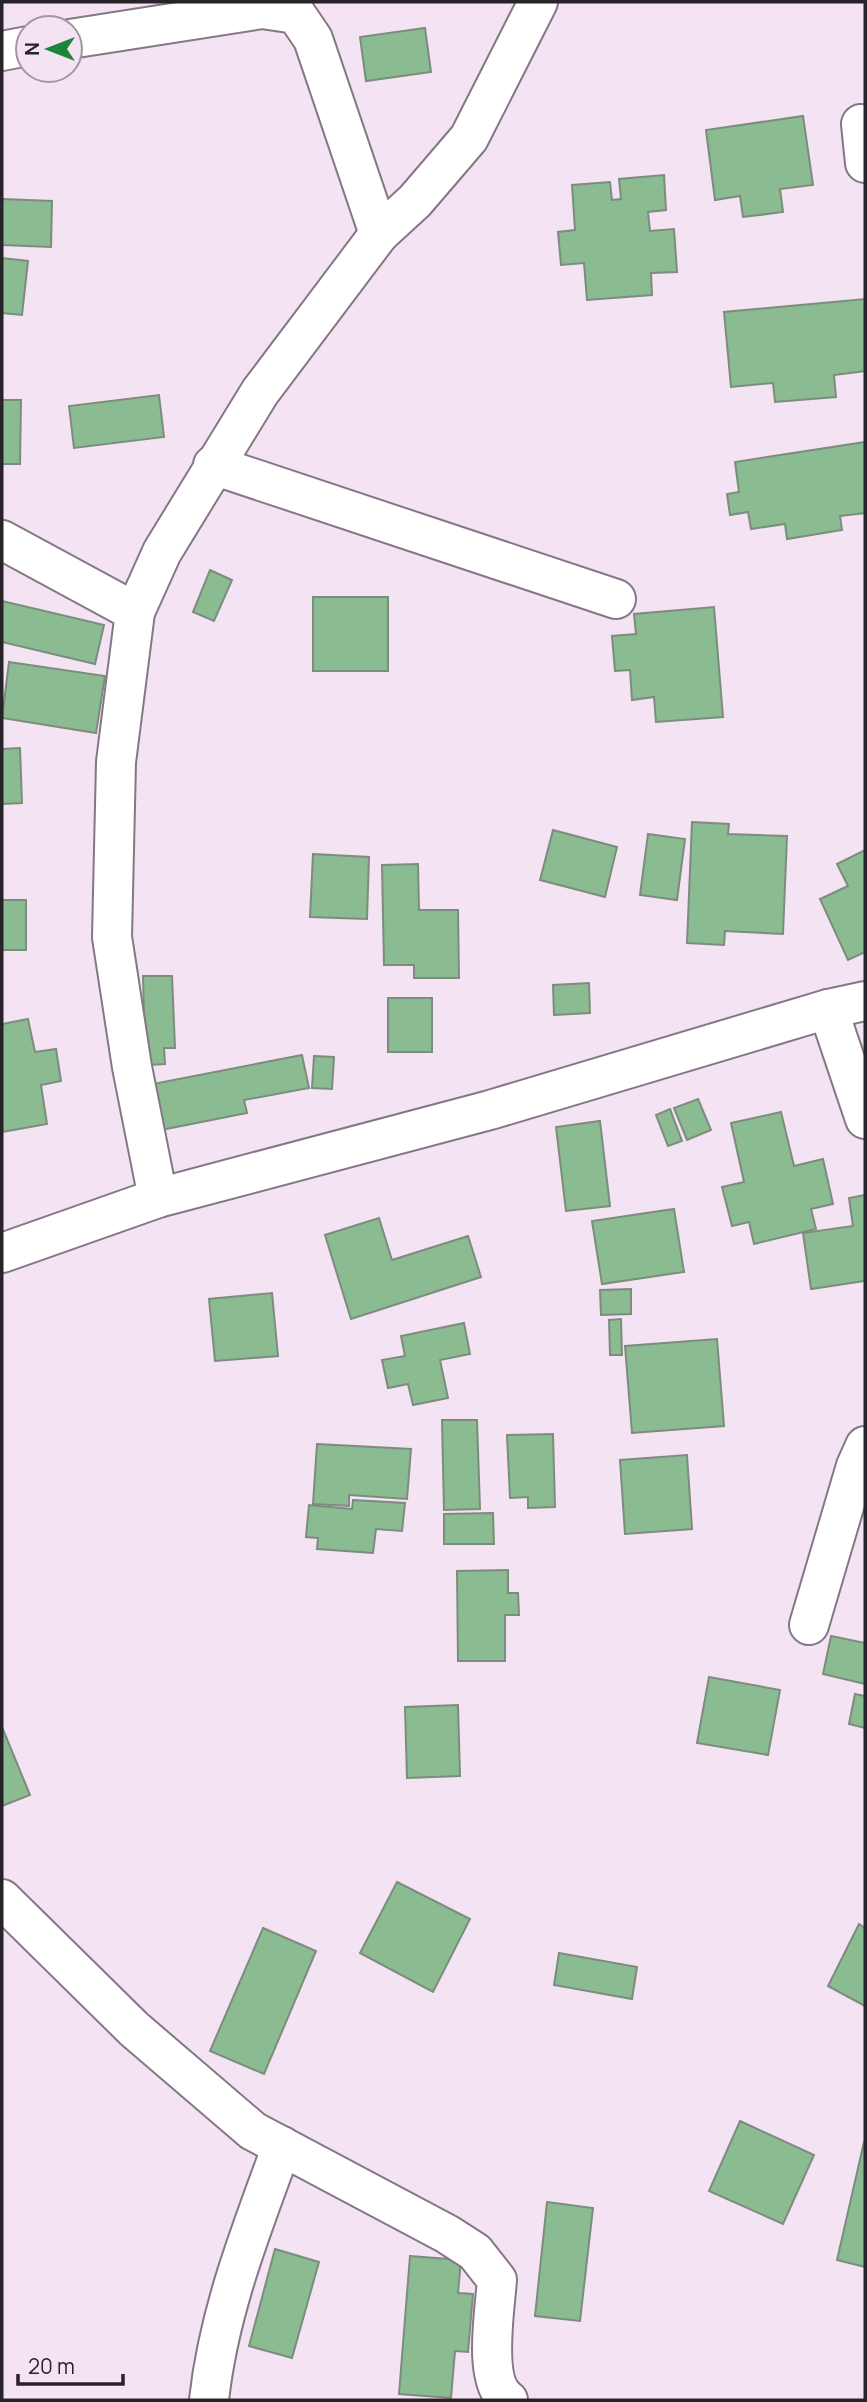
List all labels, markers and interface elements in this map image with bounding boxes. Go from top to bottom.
north arrow [14,14,84,84]
text: N [19,42,45,56]
scale bar [18,2342,122,2386]
text: 20 m [28,2352,75,2380]

